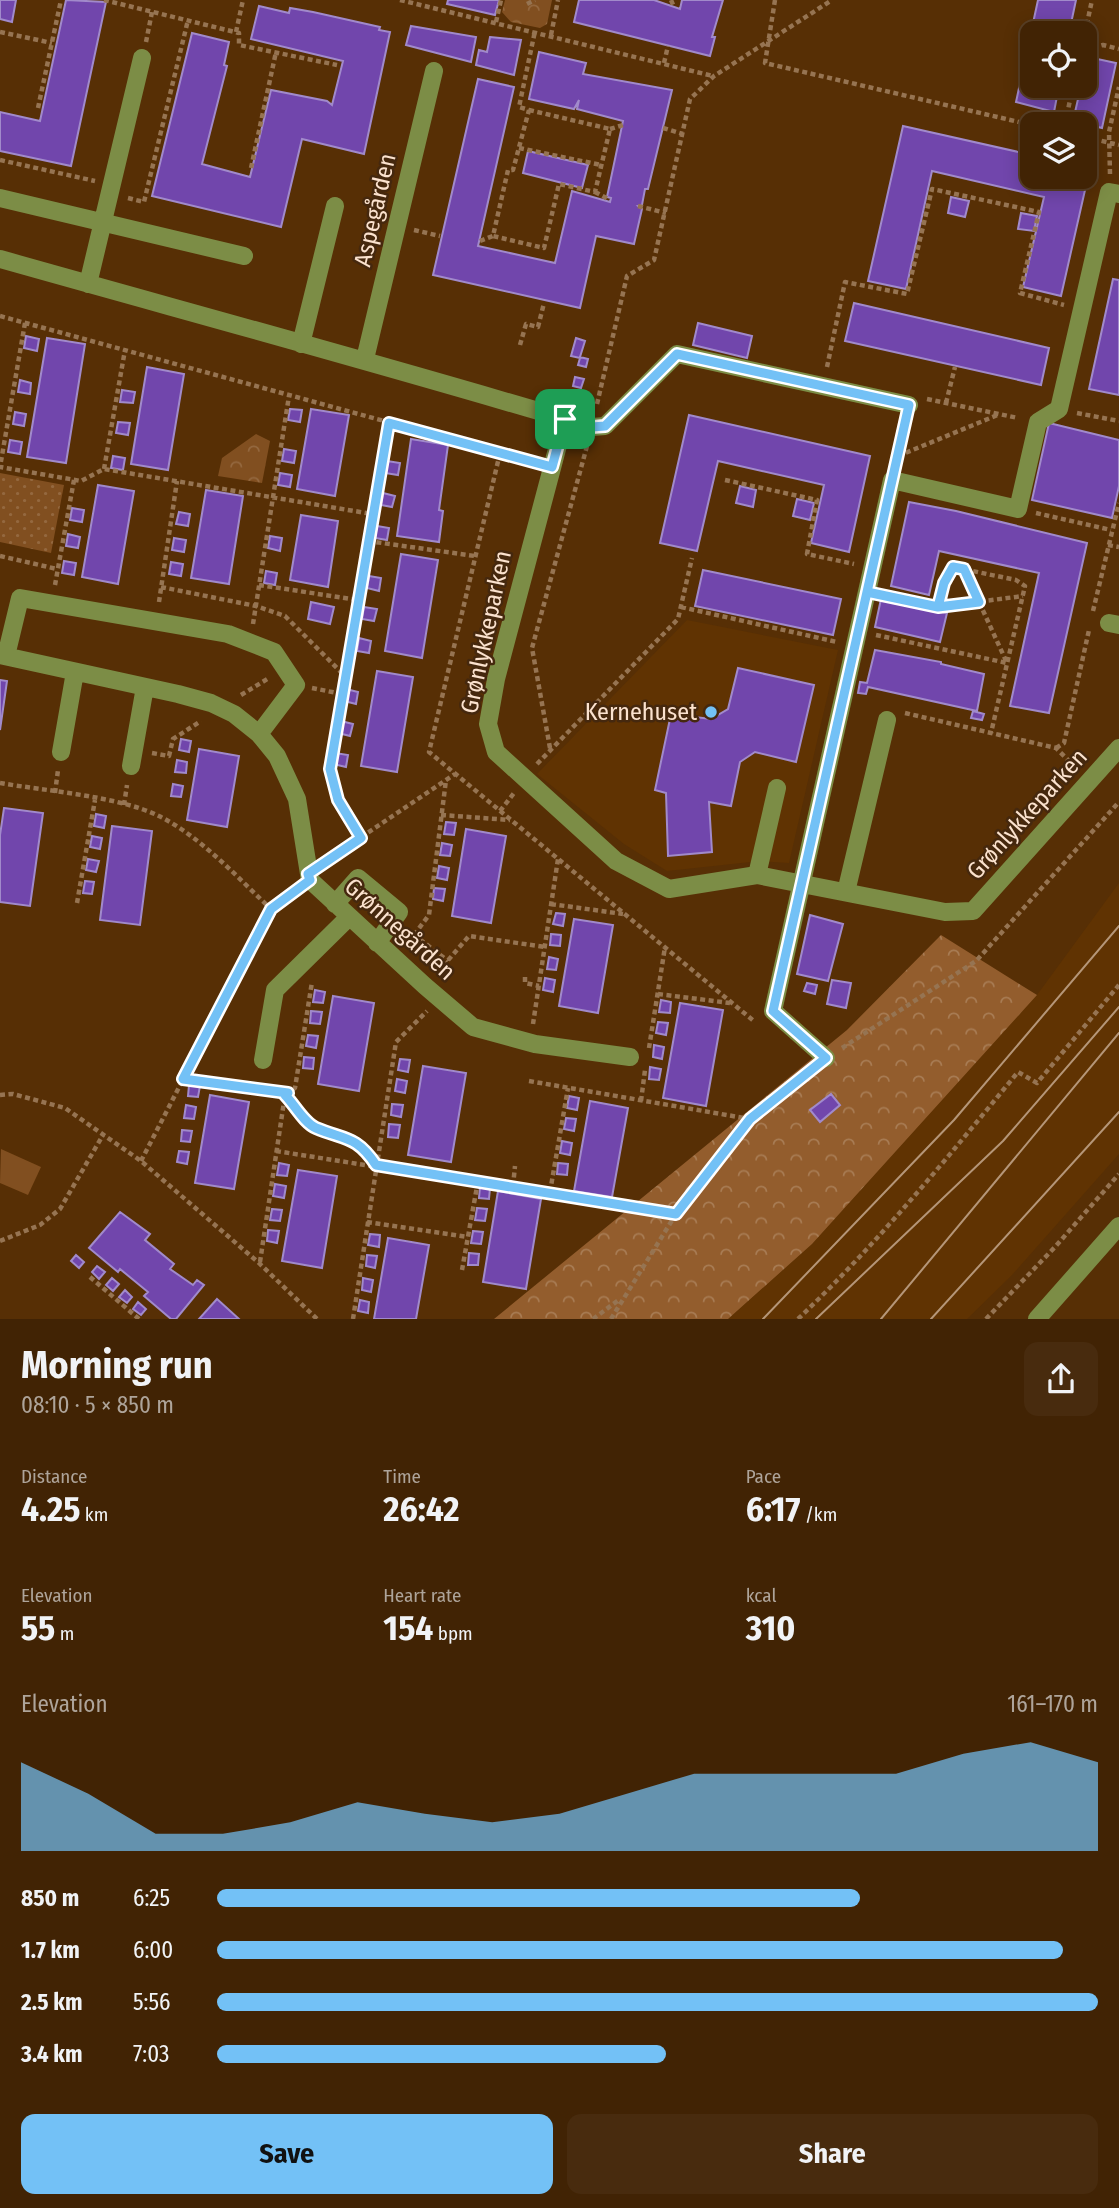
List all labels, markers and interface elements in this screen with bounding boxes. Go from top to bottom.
map controls [1020,21,1097,189]
button: locate [1020,21,1097,98]
button: layers [1020,112,1097,189]
street label: Aspegården [348,151,402,269]
pin [535,389,595,449]
icon: arrive [546,400,584,438]
street label: Grønlykkeparken [455,548,517,716]
place label: Kernehuset [585,698,697,726]
marker: Kernehuset [703,704,719,720]
street label: Grønlykkeparken [961,743,1093,885]
street label: Grønnegården [339,872,461,986]
text: Morning run [21,1342,213,1388]
button: share [1024,1342,1098,1416]
text: 08:10 · 5 × 850 m [21,1391,174,1419]
text: Distance [21,1465,88,1488]
text: Time [383,1465,421,1488]
text: Pace [746,1465,781,1488]
text: 4.25 [21,1488,80,1530]
text: 26:42 [383,1488,460,1530]
text: 6:17 [746,1488,801,1530]
text: km [80,1503,108,1526]
text: /km [801,1503,837,1526]
text: Elevation [21,1584,93,1607]
text: Heart rate [383,1584,461,1607]
text: kcal [746,1584,776,1607]
text: 55 [21,1607,55,1649]
text: 154 [383,1607,433,1649]
text: 310 [746,1607,795,1649]
text: m [55,1622,74,1645]
text: bpm [433,1622,473,1645]
text: Elevation [21,1690,108,1718]
text: 161–170 m [1007,1690,1098,1718]
text: 850 m [21,1884,79,1912]
text: 6:25 [133,1884,170,1912]
text: 1.7 km [21,1936,80,1964]
text: 6:00 [133,1936,173,1964]
text: 2.5 km [21,1988,82,2016]
text: 5:56 [133,1988,171,2016]
text: 3.4 km [21,2040,83,2068]
text: 7:03 [133,2040,169,2068]
button: Save [21,2114,553,2194]
button: Share [567,2114,1098,2194]

